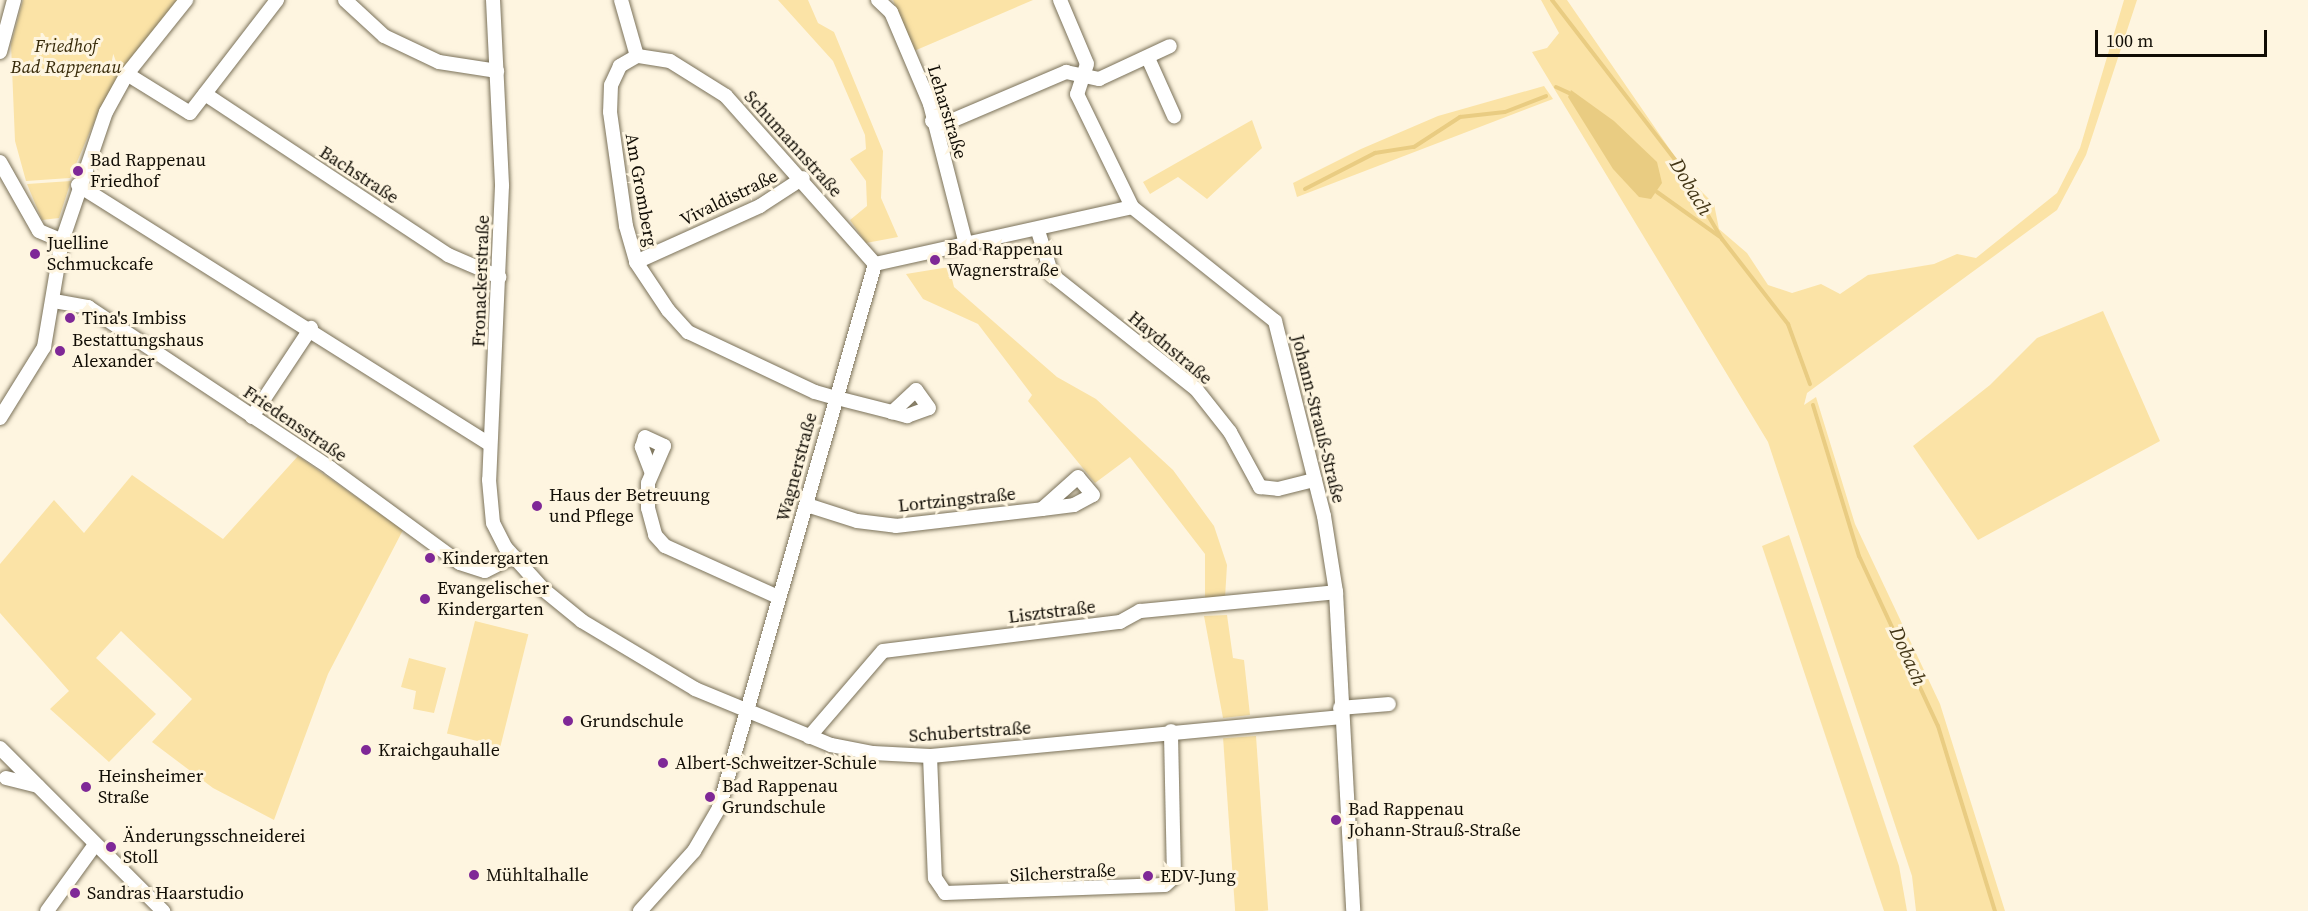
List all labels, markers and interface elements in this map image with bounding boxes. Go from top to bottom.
scale bar [2098,18,2270,56]
text: 100 m [2106,28,2153,53]
park label: Friedhof Bad Rappenau [10,36,122,78]
street label: Leharstraße [922,62,972,162]
street label: Schumannstraße [739,86,847,202]
street label: Am Gromberg [620,132,662,248]
street label: Bachstraße [315,141,403,209]
place label: Bad Rappenau Friedhof [90,150,206,192]
water label: Dobach [1665,154,1717,220]
marker: Bad Rappenau Friedhof [71,164,85,178]
street label: Vivaldistraße [677,165,781,231]
street label: Fronackerstraße [468,215,494,347]
place label: Juelline Schmuckcafe [47,233,153,276]
place label: Bad Rappenau Wagnerstraße [947,239,1063,282]
marker: Juelline Schmuckcafe [28,247,42,261]
marker: Bad Rappenau Wagnerstraße [928,253,942,267]
place label: Tina's Imbiss [82,307,186,329]
street label: Haydnstraße [1124,307,1216,389]
marker: Tina's Imbiss [63,311,77,325]
place label: Bestattungshaus Alexander [72,330,204,372]
street label: Johann-Strauß-Straße [1287,332,1349,506]
marker: Bestattungshaus Alexander [53,344,67,358]
street label: Friedensstraße [239,381,351,467]
street label: Wagnerstraße [772,410,822,524]
street label: Lortzingstraße [897,483,1017,517]
place label: Haus der Betreuung und Pflege [549,485,710,528]
marker: Haus der Betreuung und Pflege [530,499,544,513]
place label: Kindergarten [442,547,549,569]
marker: Kindergarten [423,551,437,565]
place label: Evangelischer Kindergarten [437,578,549,620]
marker: Evangelischer Kindergarten [418,592,432,606]
street label: Lisztstraße [1007,596,1097,628]
water label: Dobach [1884,623,1932,689]
place label: Grundschule [580,710,684,732]
marker: Grundschule [561,714,575,728]
street label: Schubertstraße [908,717,1032,747]
place label: Kraichgauhalle [378,739,500,761]
marker: Kraichgauhalle [359,743,373,757]
place label: Albert-Schweitzer-Schule [675,752,877,774]
marker: Albert-Schweitzer-Schule [656,756,670,770]
place label: Heinsheimer Straße [98,766,203,808]
place label: Bad Rappenau Grundschule [722,776,838,818]
marker: Heinsheimer Straße [79,780,93,794]
marker: Bad Rappenau Grundschule [703,790,717,804]
place label: Bad Rappenau Johann-Strauß-Straße [1348,799,1521,842]
marker: Bad Rappenau Johann-Strauß-Straße [1329,813,1343,827]
place label: Änderungsschneiderei Stoll [123,826,305,868]
marker: Änderungsschneiderei Stoll [104,840,118,854]
street label: Silcherstraße [1009,859,1117,887]
place label: Mühltalhalle [486,864,589,886]
place label: EDV-Jung [1160,865,1236,887]
marker: Mühltalhalle [467,868,481,882]
marker: EDV-Jung [1141,869,1155,883]
place label: Sandras Haarstudio [87,882,244,904]
marker: Sandras Haarstudio [68,886,82,900]

